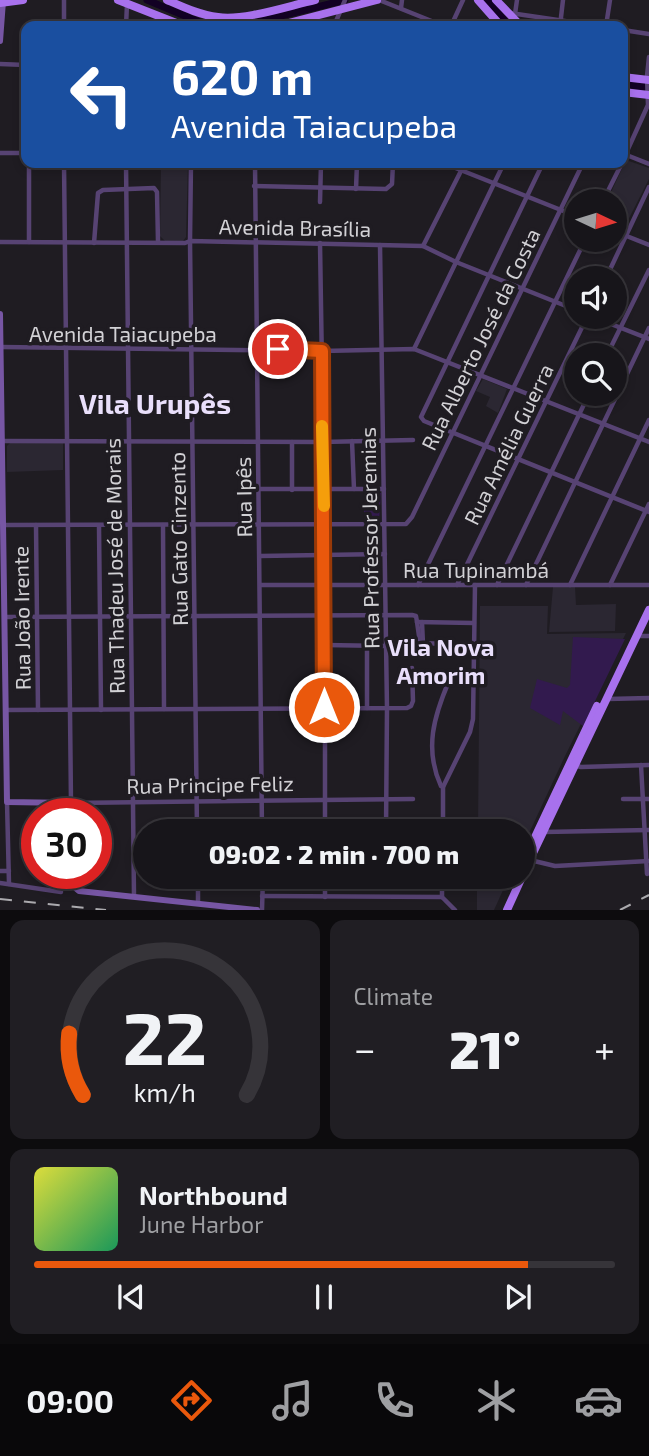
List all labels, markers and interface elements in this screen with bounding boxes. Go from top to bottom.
text: 620 m [171,46,313,105]
icon: left [56,49,147,140]
text: Avenida Taiacupeba [171,106,457,144]
north arrow [564,189,626,252]
map controls [564,189,627,406]
street label: Avenida Brasília [219,213,371,241]
street label: Rua Alberto José da Costa [415,224,545,454]
button: sound [564,266,627,329]
pin [248,319,308,379]
street label: Avenida Taiacupeba [29,321,217,346]
icon: arrive [259,330,297,368]
button: search [564,343,627,406]
street label: Rua Amélia Guerra [458,359,558,529]
district label: Vila Urupês [79,386,231,420]
street label: Rua Professor Jeremias [355,427,383,649]
street label: Rua Thadeu José de Morais [99,438,129,694]
street label: Rua Gato Cinzento [164,452,192,626]
street label: Rua Ipês [230,456,256,538]
street label: Rua João Irente [7,546,35,690]
street label: Rua Tupinambá [403,557,549,582]
district label: Vila Nova Amorim [387,632,495,689]
position arrow [287,670,361,744]
street label: Rua Principe Feliz [126,770,294,798]
speed limit sign: 30 [21,798,112,889]
text: 09:02 · 2 min · 700 m [209,838,459,869]
text: Climate [354,982,433,1010]
text: 22 [122,993,207,1081]
text: 21° [449,1017,521,1079]
text: − [354,1025,376,1071]
text: + [594,1025,615,1071]
text: km/h [134,1077,196,1107]
text: Northbound [139,1179,288,1210]
text: June Harbor [139,1210,263,1238]
icon: previous [112,1278,150,1316]
icon: pause [305,1278,343,1316]
icon: next [499,1278,537,1316]
icon: directions [167,1376,216,1425]
icon: music [268,1376,317,1425]
icon: phone [370,1376,419,1425]
icon: climate [472,1376,521,1425]
icon: car [574,1376,623,1425]
text: 09:00 [26,1381,114,1419]

